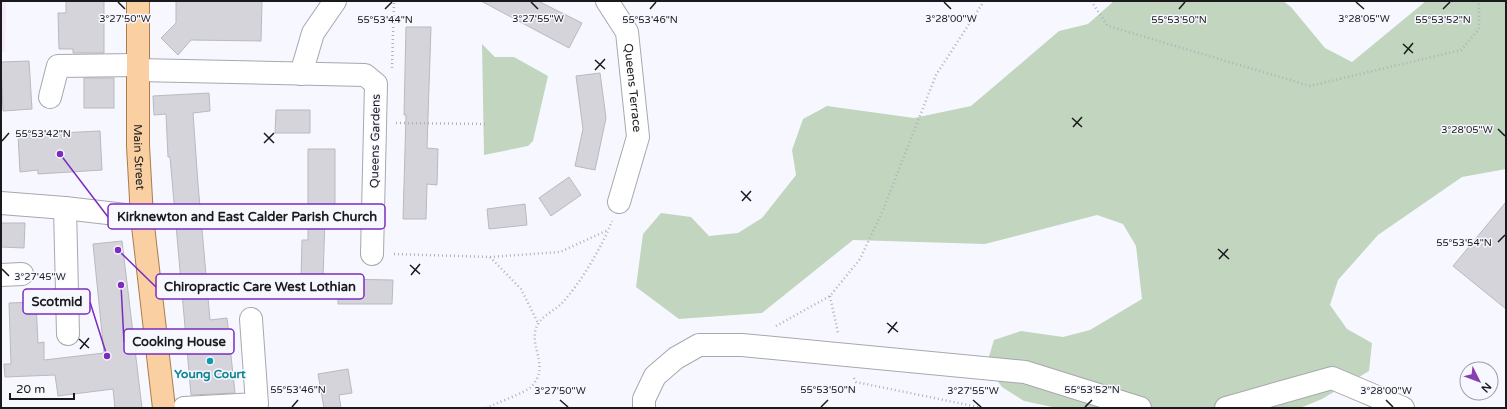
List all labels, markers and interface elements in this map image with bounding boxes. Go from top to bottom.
text: 3°27'50"W [99,13,151,25]
text: 3°27'55"W [512,13,564,25]
text: 3°28'00"W [925,13,977,25]
text: 3°28'05"W [1338,13,1390,25]
text: 55°53'44"N [357,14,413,26]
text: 55°53'46"N [622,14,678,26]
text: 55°53'50"N [1151,14,1207,26]
text: 55°53'52"N [1415,14,1471,26]
street label: Queens Terrace [621,43,644,133]
street label: Queens Gardens [367,93,383,188]
street label: Main Street [131,124,147,191]
text: 3°28'05"W [1441,124,1493,136]
text: 55°53'42"N [15,128,71,140]
callout: Kirknewton and East Calder Parish Church [108,204,385,229]
text: Kirknewton and East Calder Parish Church [117,209,377,225]
text: 55°53'54"N [1436,237,1492,249]
text: 3°27'45"W [14,271,66,283]
callout: Chiropractic Care West Lothian [156,274,364,299]
text: Chiropractic Care West Lothian [164,279,356,295]
callout: Scotmid [23,289,90,314]
text: Scotmid [31,294,83,310]
callout: Cooking House [124,329,234,354]
text: Cooking House [132,334,226,350]
marker: Young Court [205,356,215,366]
north arrow [1459,361,1499,401]
place label: Young Court [174,367,246,382]
scale bar [10,375,74,401]
text: N [1478,380,1494,395]
text: 20 m [16,382,45,396]
text: 55°53'46"N [270,384,326,396]
text: 55°53'50"N [800,384,856,396]
text: 55°53'52"N [1064,384,1120,396]
text: 3°27'50"W [534,385,586,397]
text: 3°27'55"W [947,385,999,397]
text: 3°28'00"W [1360,385,1412,397]

